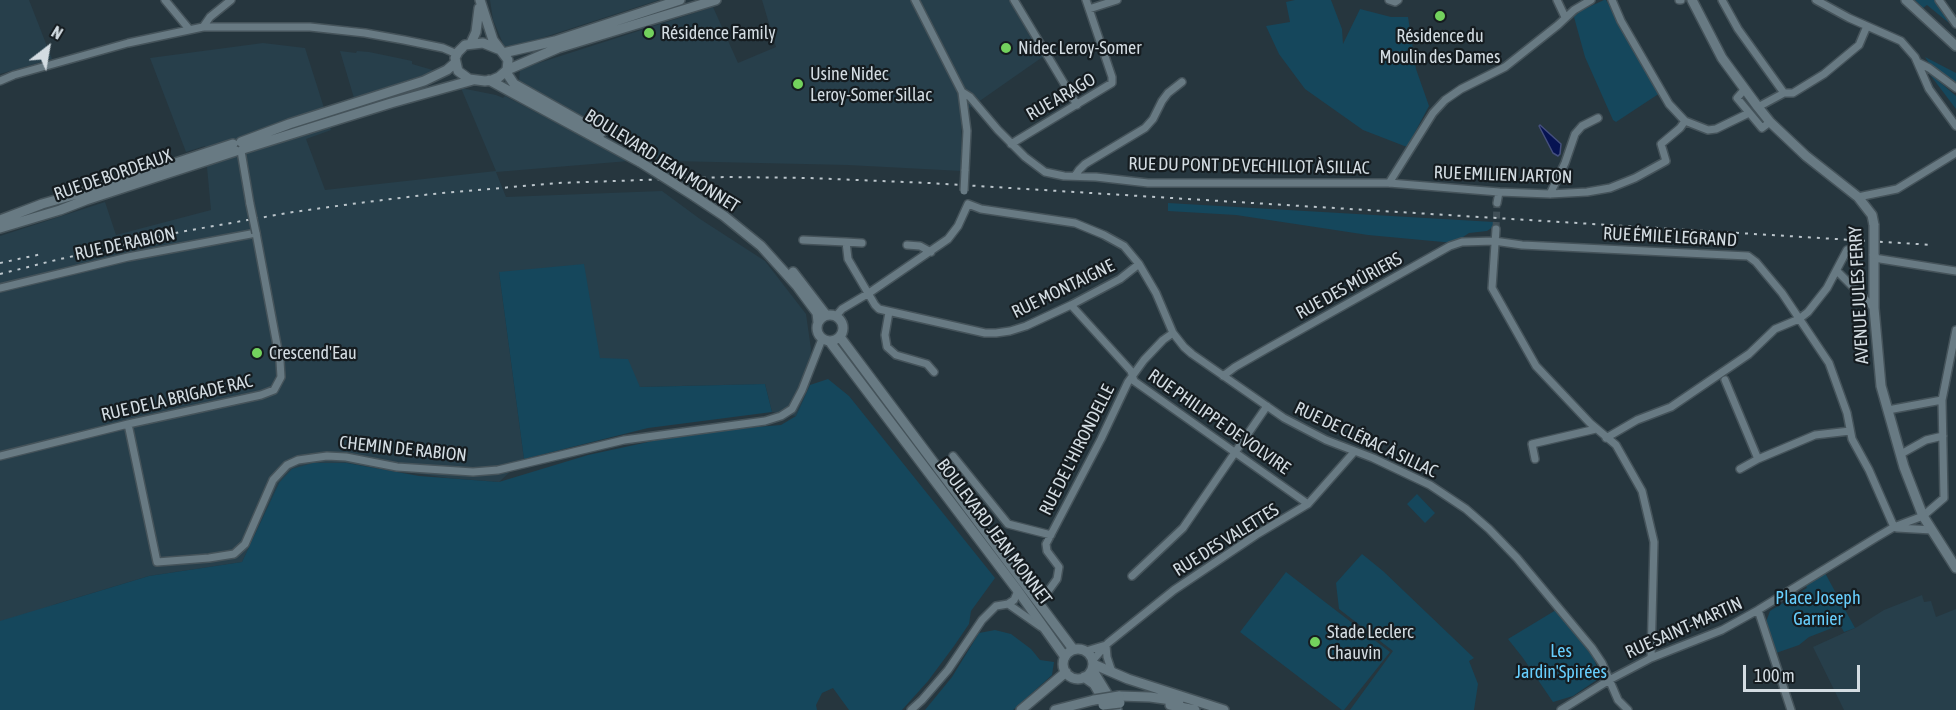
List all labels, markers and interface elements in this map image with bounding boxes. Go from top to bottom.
marker: Résidence du Moulin des Dames [1433,9,1447,23]
north arrow [18,18,78,78]
text: N [49,22,66,43]
place label: Résidence Family [661,22,776,44]
place label: Résidence du Moulin des Dames [1380,25,1500,68]
marker: Résidence Family [642,26,656,40]
place label: Nidec Leroy-Somer [1018,37,1142,59]
marker: Nidec Leroy-Somer [999,41,1013,55]
place label: Usine Nidec Leroy-Somer Sillac [810,63,932,106]
street label: RUE ARAGO [1022,69,1100,125]
marker: Usine Nidec Leroy-Somer Sillac [791,77,805,91]
street label: BOULEVARD JEAN MONNET [581,105,743,217]
street label: RUE DE BORDEAUX [51,145,175,205]
street label: RUE DU PONT DE VECHILLOT À SILLAC [1128,153,1370,179]
street label: RUE EMILIEN JARTON [1433,162,1573,188]
street label: RUE DE RABION [73,223,177,265]
street label: RUE ÉMILE LEGRAND [1603,223,1737,251]
street label: AVENUE JULES FERRY [1845,225,1873,365]
street label: RUE DES MÛRIERS [1292,248,1406,324]
street label: RUE MONTAIGNE [1008,255,1118,323]
place label: Crescend'Eau [269,342,357,364]
marker: Crescend'Eau [250,346,264,360]
street label: RUE PHILIPPE DE VOLVIRE [1144,365,1294,479]
street label: RUE DE LA BRIGADE RAC [99,370,255,426]
street label: RUE DE L'HIRONDELLE [1035,381,1119,519]
street label: RUE DE CLÉRAC À SILLAC [1291,397,1441,483]
street label: CHEMIN DE RABION [338,432,468,466]
street label: BOULEVARD JEAN MONNET [932,454,1056,610]
street label: RUE DES VALETTES [1169,499,1283,581]
park label: Place Joseph Garnier [1775,587,1861,630]
street label: RUE SAINT-MARTIN [1622,593,1746,663]
place label: Stade Leclerc Chauvin [1327,621,1414,664]
marker: Stade Leclerc Chauvin [1308,635,1322,649]
park label: Les Jardin'Spirées [1515,640,1607,682]
scale bar [1746,653,1863,691]
text: 100 m [1754,665,1795,686]

